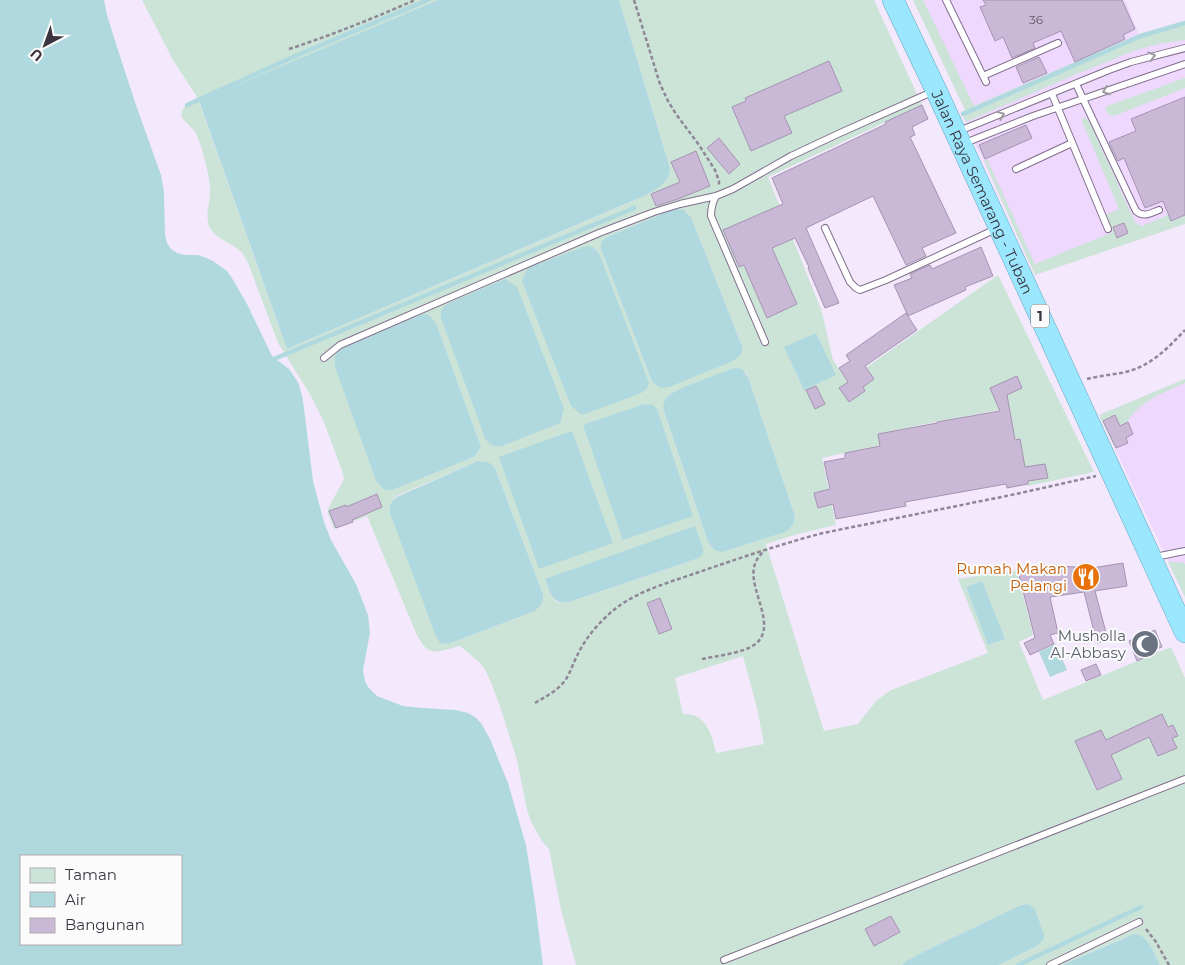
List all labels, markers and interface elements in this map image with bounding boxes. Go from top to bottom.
house number: 36 [1029,12,1043,27]
north arrow [20,20,70,70]
text: U [26,44,47,65]
one-way arrow [1148,51,1157,62]
one-way arrow [1102,85,1110,95]
street label: Jalan Raya Semarang - Tuban [927,86,1038,297]
one-way arrow [996,111,1005,121]
road number: 1 [1031,304,1049,328]
place label: Rumah Makan Pelangi [956,559,1067,595]
restaurant icon: Rumah Makan Pelangi [1071,562,1101,592]
place label: Musholla Al-Abbasy [1050,626,1127,662]
mosque icon: Musholla Al-Abbasy [1130,629,1160,659]
legend [20,855,182,945]
text: Taman [65,865,117,884]
text: Air [65,890,86,909]
text: Bangunan [65,915,145,934]

